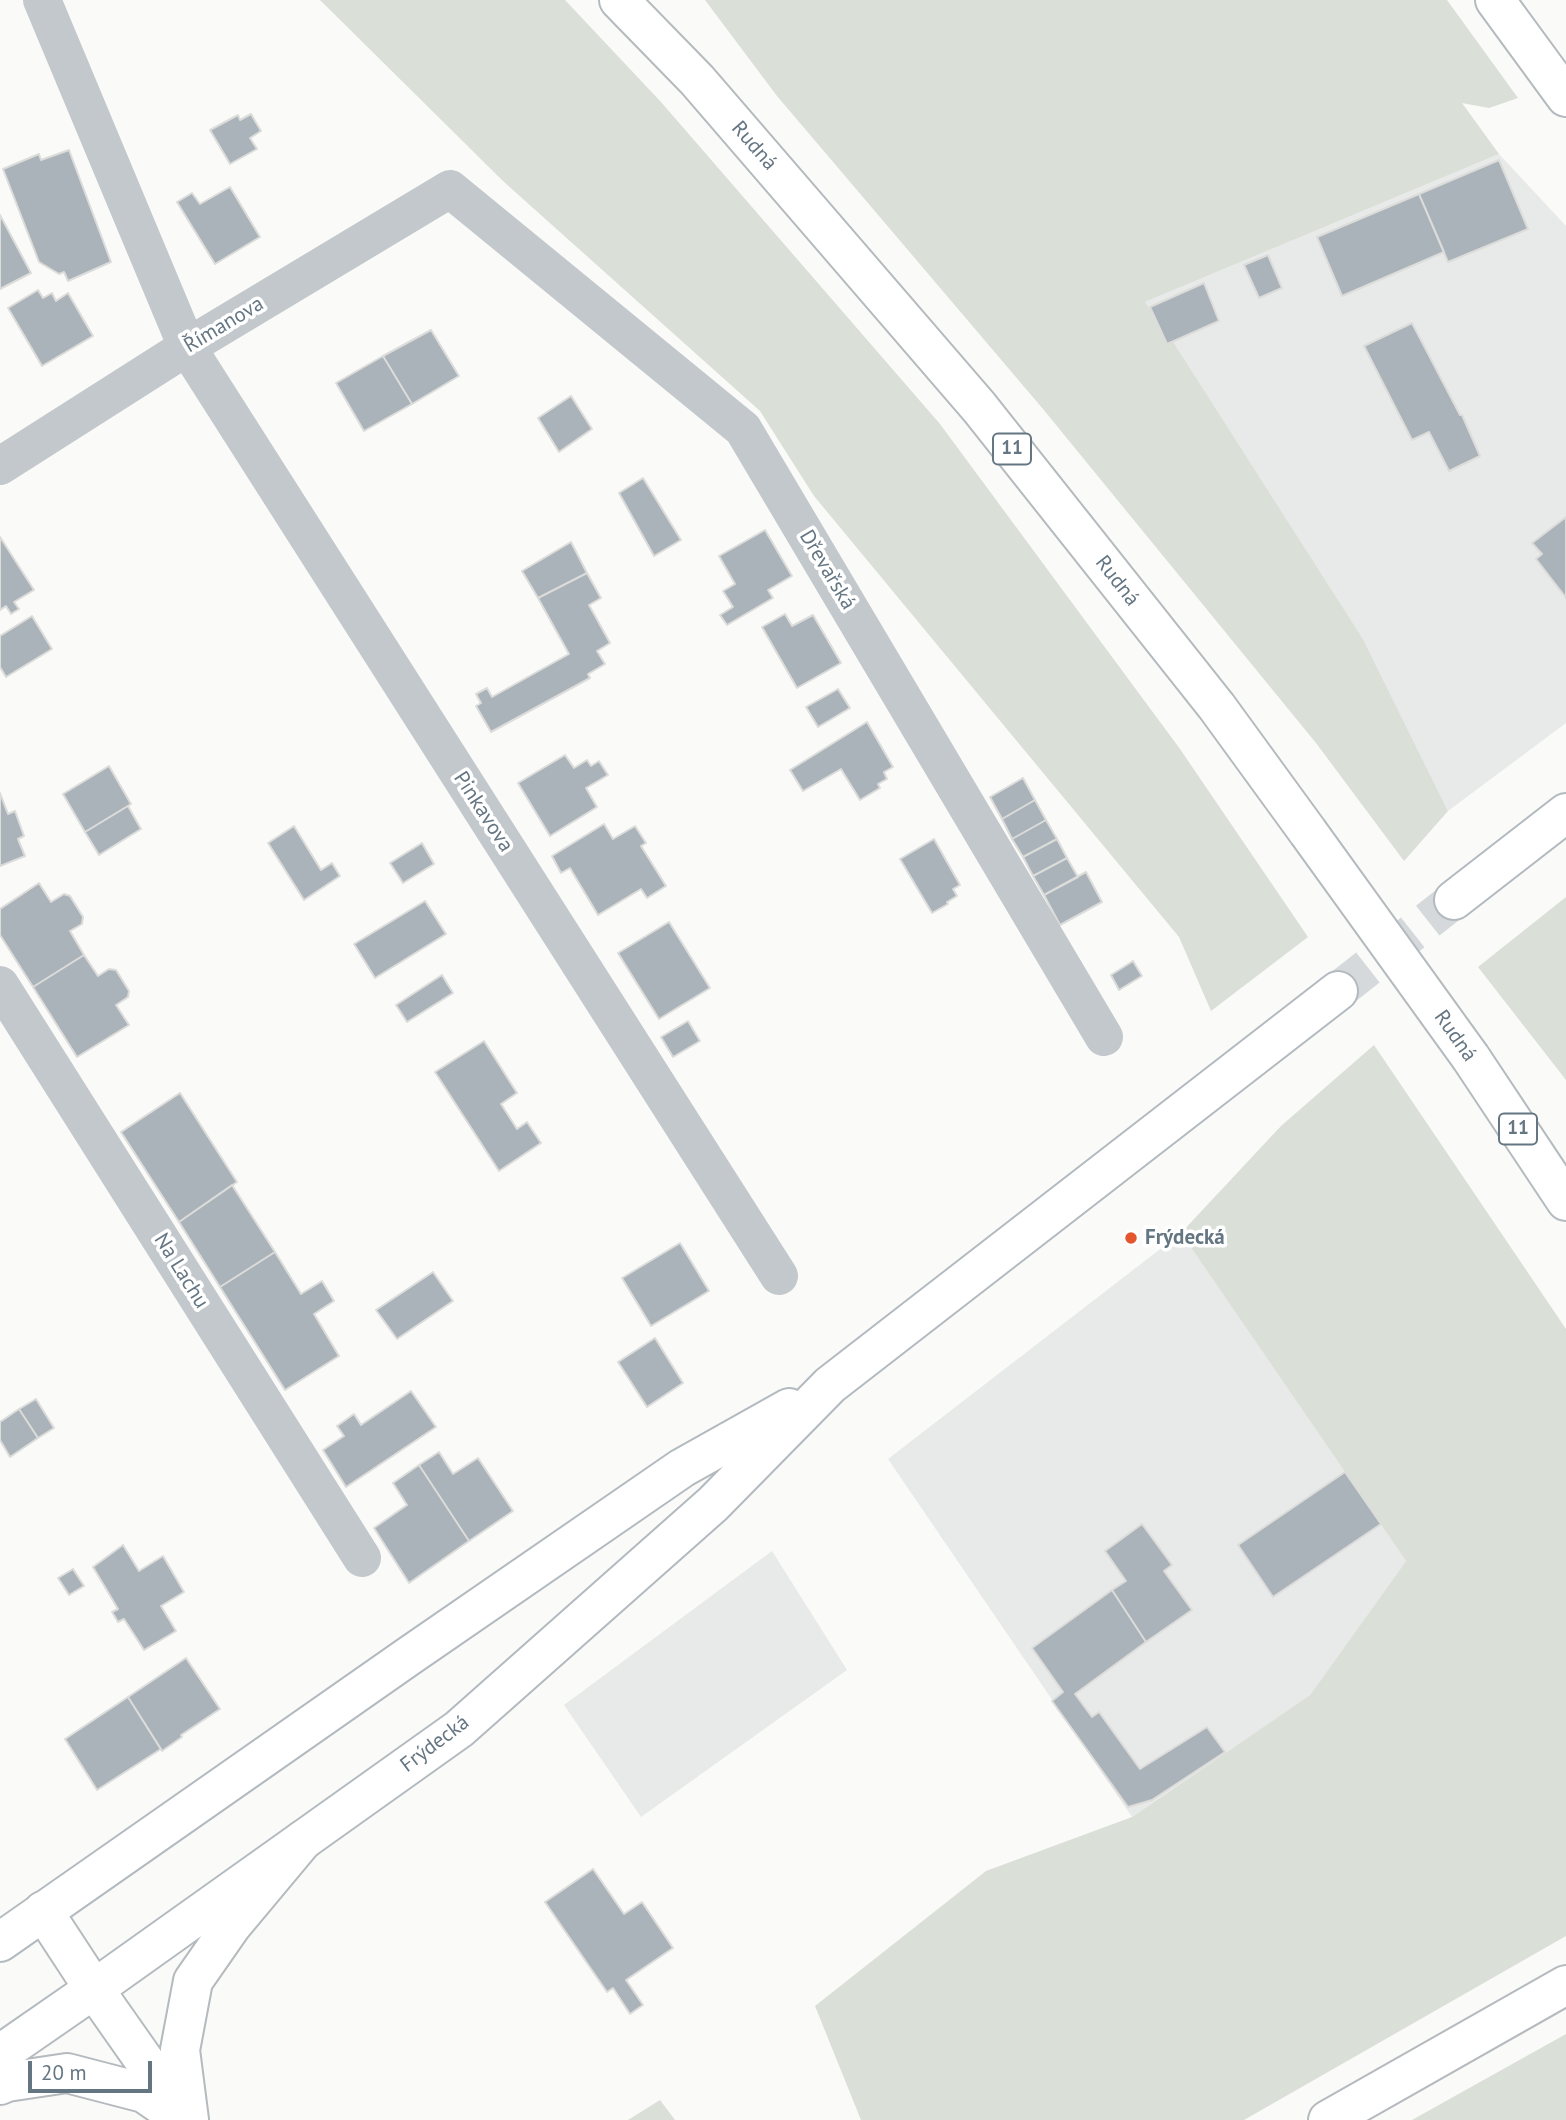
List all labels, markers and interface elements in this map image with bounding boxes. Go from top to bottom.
street label: Rudná [726,116,782,176]
street label: Římanova [180,291,268,359]
road number: 11 [993,433,1031,464]
street label: Dřevařská [794,526,860,614]
street label: Rudná [1090,551,1144,611]
street label: Pinkavova [448,767,518,857]
street label: Rudná [1428,1006,1482,1066]
road number: 11 [1499,1114,1537,1144]
place label: Frýdecká [1145,1225,1225,1251]
street label: Na Lachu [148,1229,214,1313]
marker: Frýdecká [1123,1230,1139,1246]
street label: Frýdecká [396,1710,474,1778]
scale bar [32,2046,156,2090]
text: 20 m [41,2059,87,2086]

